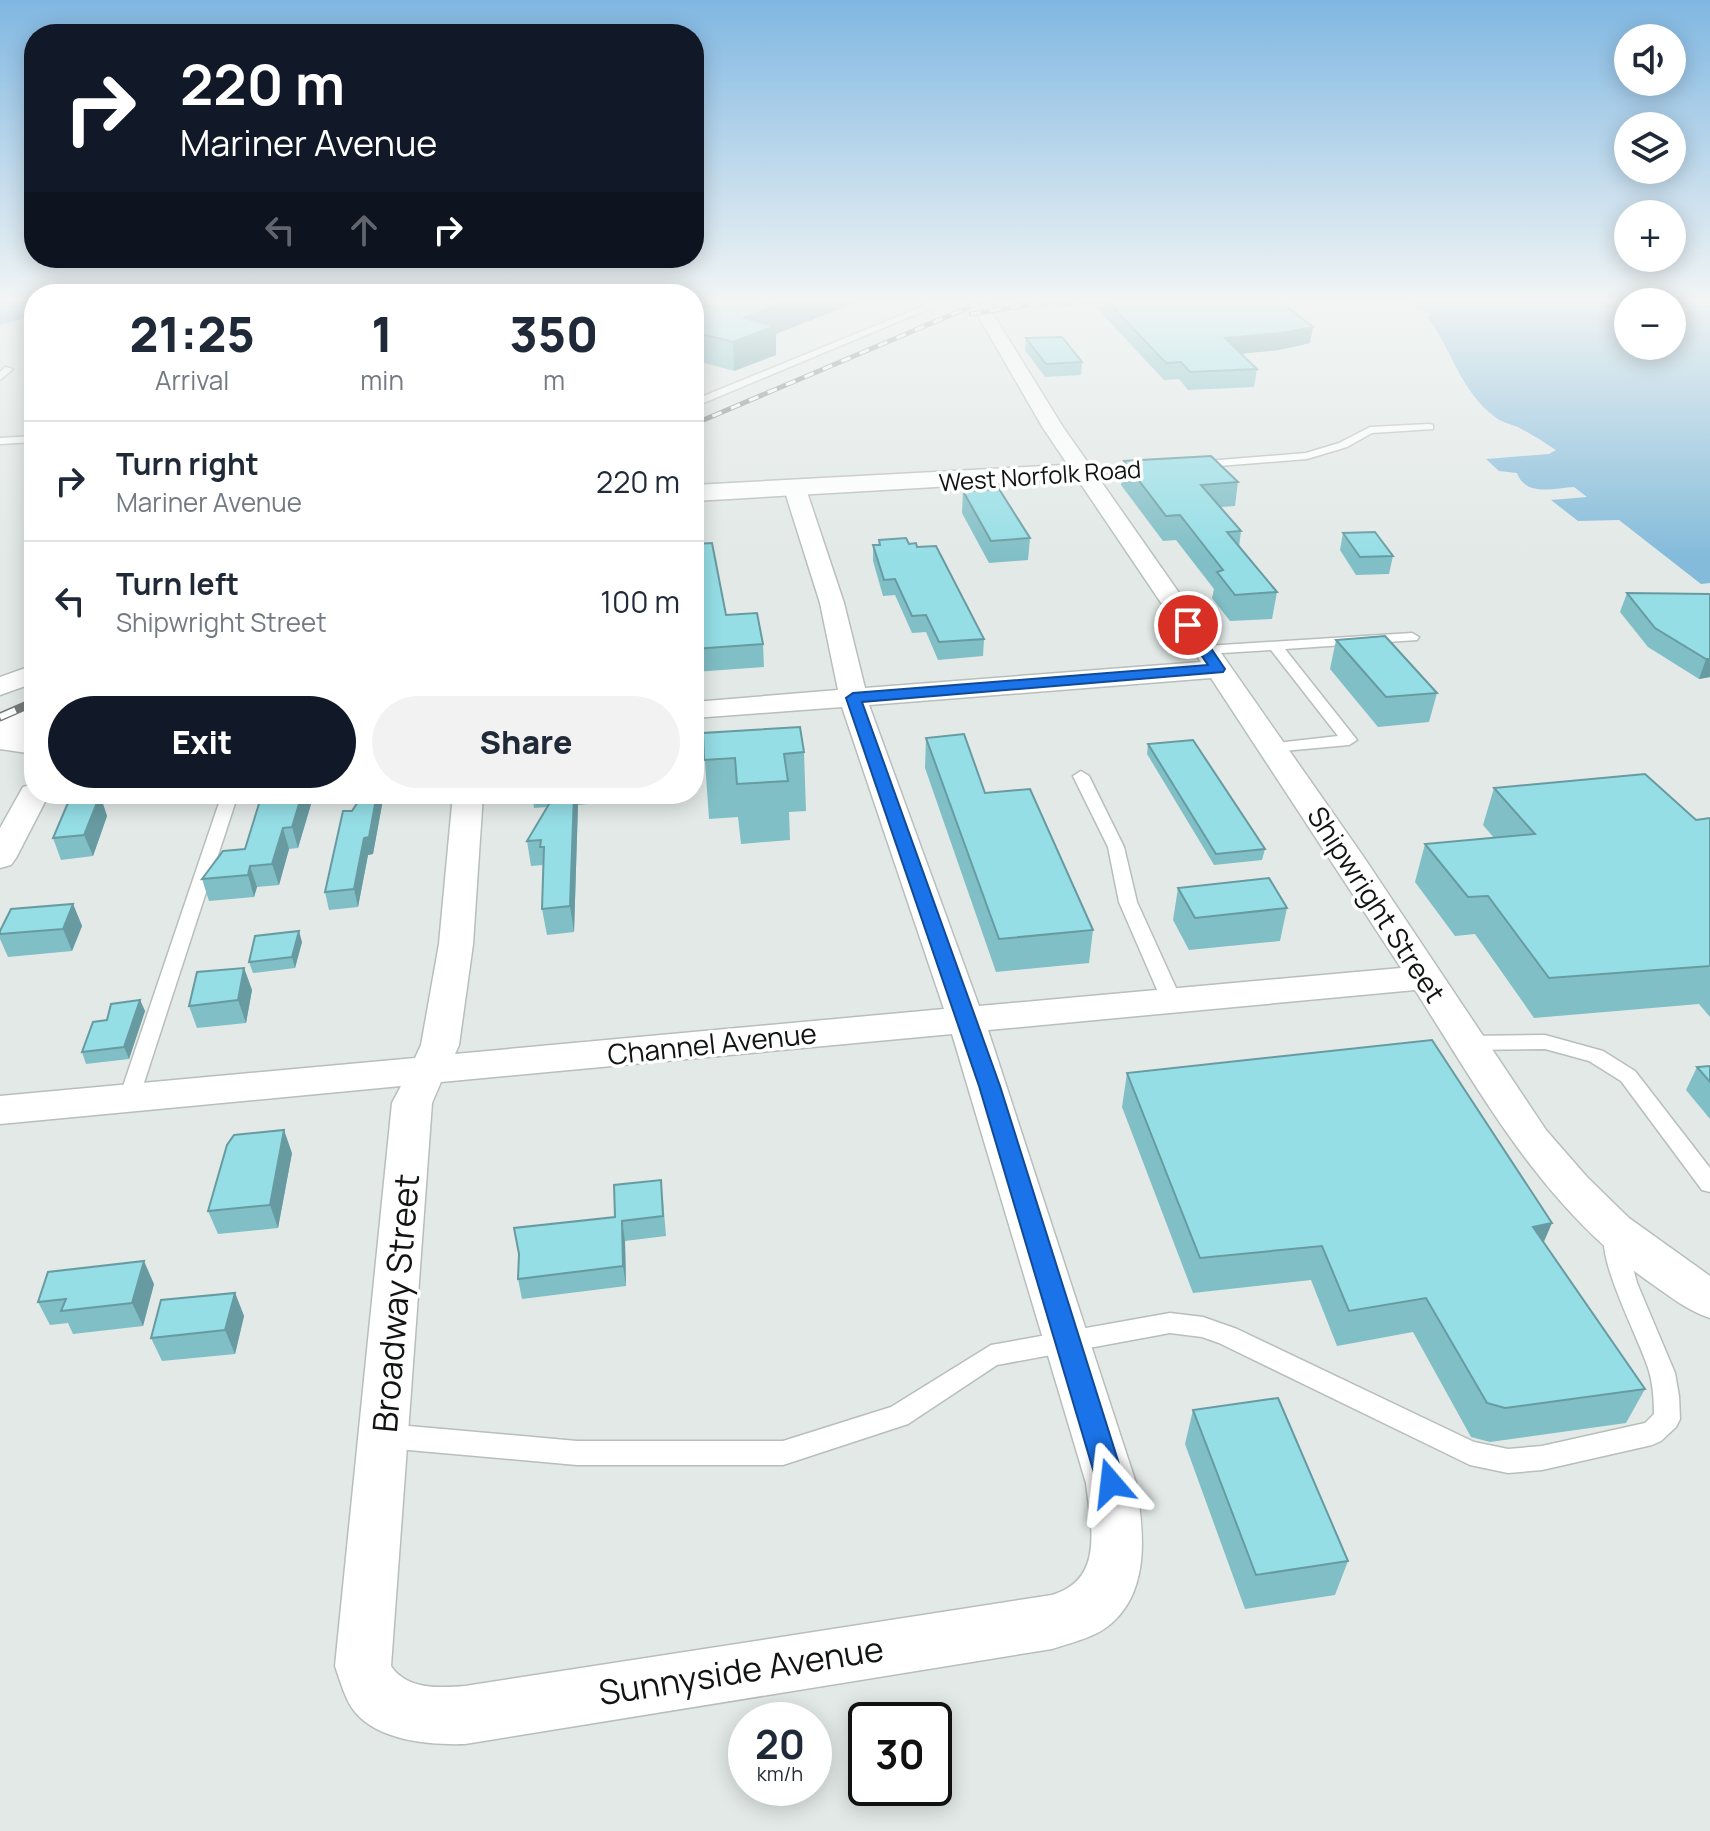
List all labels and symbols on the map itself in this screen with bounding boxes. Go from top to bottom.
street label: West Norfolk Road [938,451,1142,499]
pin [1154,591,1222,659]
street label: Shipwright Street [1299,799,1455,1009]
street label: Channel Avenue [606,1013,818,1073]
street label: Broadway Street [361,1172,429,1434]
position arrow [1069,1441,1153,1525]
street label: Sunnyside Avenue [595,1625,887,1715]
speed limit sign: 30 [848,1702,952,1806]

